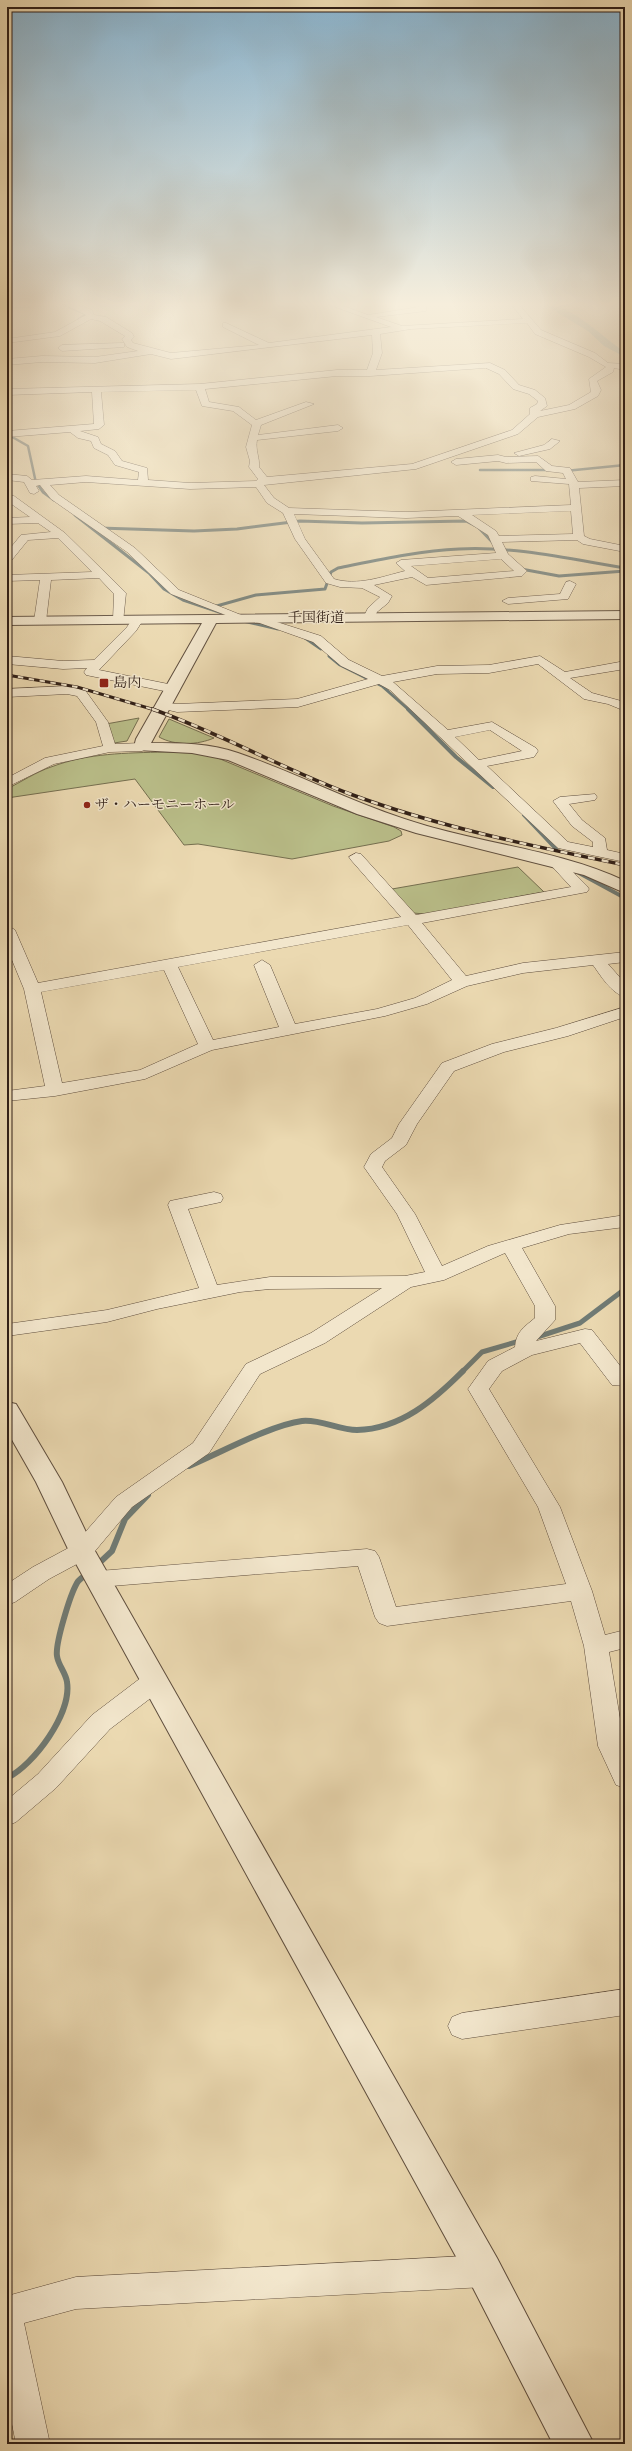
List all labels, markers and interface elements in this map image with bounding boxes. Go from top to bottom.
street label: 千国街道 [288,609,344,627]
place label: 島内 [113,674,141,692]
marker: 島内 [98,677,110,689]
place label: ザ・ハーモニーホール [95,796,235,814]
marker: ザ・ハーモニーホール [82,800,92,810]

